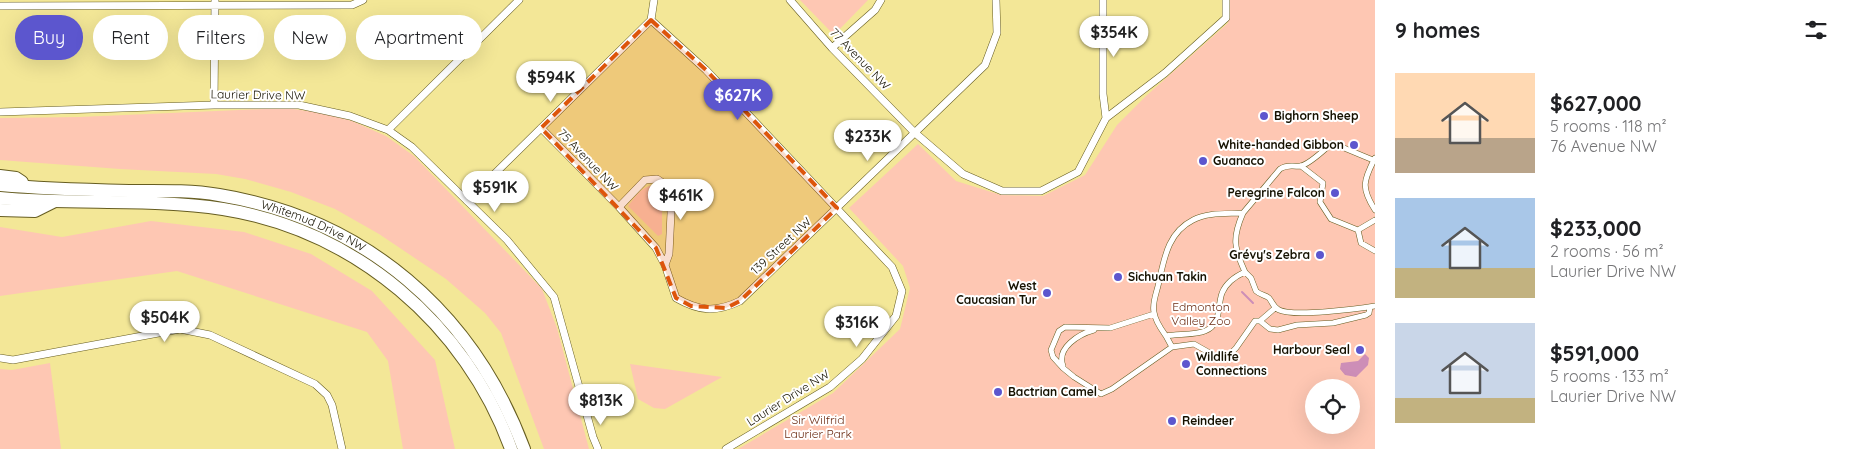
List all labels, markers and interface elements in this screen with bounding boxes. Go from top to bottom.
chip: Buy [15,15,83,60]
chip: Rent [93,15,168,60]
chip: Filters [178,15,264,60]
chip: New [274,15,346,60]
chip: Apartment [356,15,482,60]
pin: $354K [1079,15,1149,58]
icon: filters [1802,16,1830,44]
text: 9 homes [1395,17,1480,43]
text: $354K [1090,22,1138,42]
street label: 77 Avenue NW [827,25,894,93]
pin: $594K [516,61,586,103]
text: $594K [527,67,575,87]
pin: $627K [703,78,773,121]
text: $627K [715,85,761,105]
street label: Laurier Drive NW [211,86,306,103]
text: $627,000 [1550,90,1641,116]
icon: home [1435,93,1495,153]
place label: Bighorn Sheep [1274,108,1359,123]
marker: Bighorn Sheep [1258,110,1270,122]
text: 5 rooms · 118 m² [1550,116,1667,136]
pin: $233K [833,120,903,162]
street label: 75 Avenue NW [555,125,622,194]
text: $233K [845,126,891,146]
text: 76 Avenue NW [1550,136,1657,156]
place label: White-handed Gibbon [1218,137,1344,152]
marker: White-handed Gibbon [1348,139,1360,151]
place label: Guanaco [1213,153,1265,168]
marker: Guanaco [1197,155,1209,167]
pin: $591K [460,170,530,213]
text: $591K [473,177,517,197]
pin: $461K [646,178,716,221]
text: $461K [659,185,703,205]
place label: Peregrine Falcon [1228,185,1325,200]
marker: Peregrine Falcon [1329,187,1341,199]
street label: Whitemud Drive NW [259,196,369,255]
street label: 139 Street NW [747,214,814,277]
text: $233,000 [1550,215,1642,241]
icon: home [1435,218,1495,278]
text: 2 rooms · 56 m² [1550,241,1664,261]
place label: Grévy's Zebra [1229,247,1310,262]
marker: Grévy's Zebra [1314,249,1326,261]
text: Laurier Drive NW [1550,261,1676,281]
place label: Sichuan Takin [1128,269,1207,284]
marker: Sichuan Takin [1112,271,1124,283]
place label: West Caucasian Tur [956,278,1037,307]
marker: West Caucasian Tur [1041,287,1053,299]
park label: Edmonton Valley Zoo [1171,299,1231,328]
pin: $504K [130,300,200,343]
pin: $316K [822,306,892,348]
text: $504K [141,307,189,327]
text: $316K [835,312,879,332]
text: $591,000 [1550,340,1639,366]
place label: Harbour Seal [1273,342,1350,357]
icon: home [1435,343,1495,403]
marker: Harbour Seal [1354,344,1366,356]
place label: Wildlife Connections [1196,349,1267,378]
marker: Wildlife Connections [1180,358,1192,370]
street label: Laurier Drive NW [744,366,832,429]
text: 5 rooms · 133 m² [1550,366,1669,386]
map controls [1305,379,1360,434]
button: locate [1305,379,1360,434]
pin: $813K [566,384,636,426]
place label: Bactrian Camel [1008,384,1097,399]
marker: Bactrian Camel [992,386,1004,398]
text: Laurier Drive NW [1550,386,1676,406]
text: $813K [579,390,623,410]
park label: Sir Wilfrid Laurier Park [784,412,852,441]
place label: Reindeer [1182,413,1234,428]
marker: Reindeer [1166,415,1178,427]

